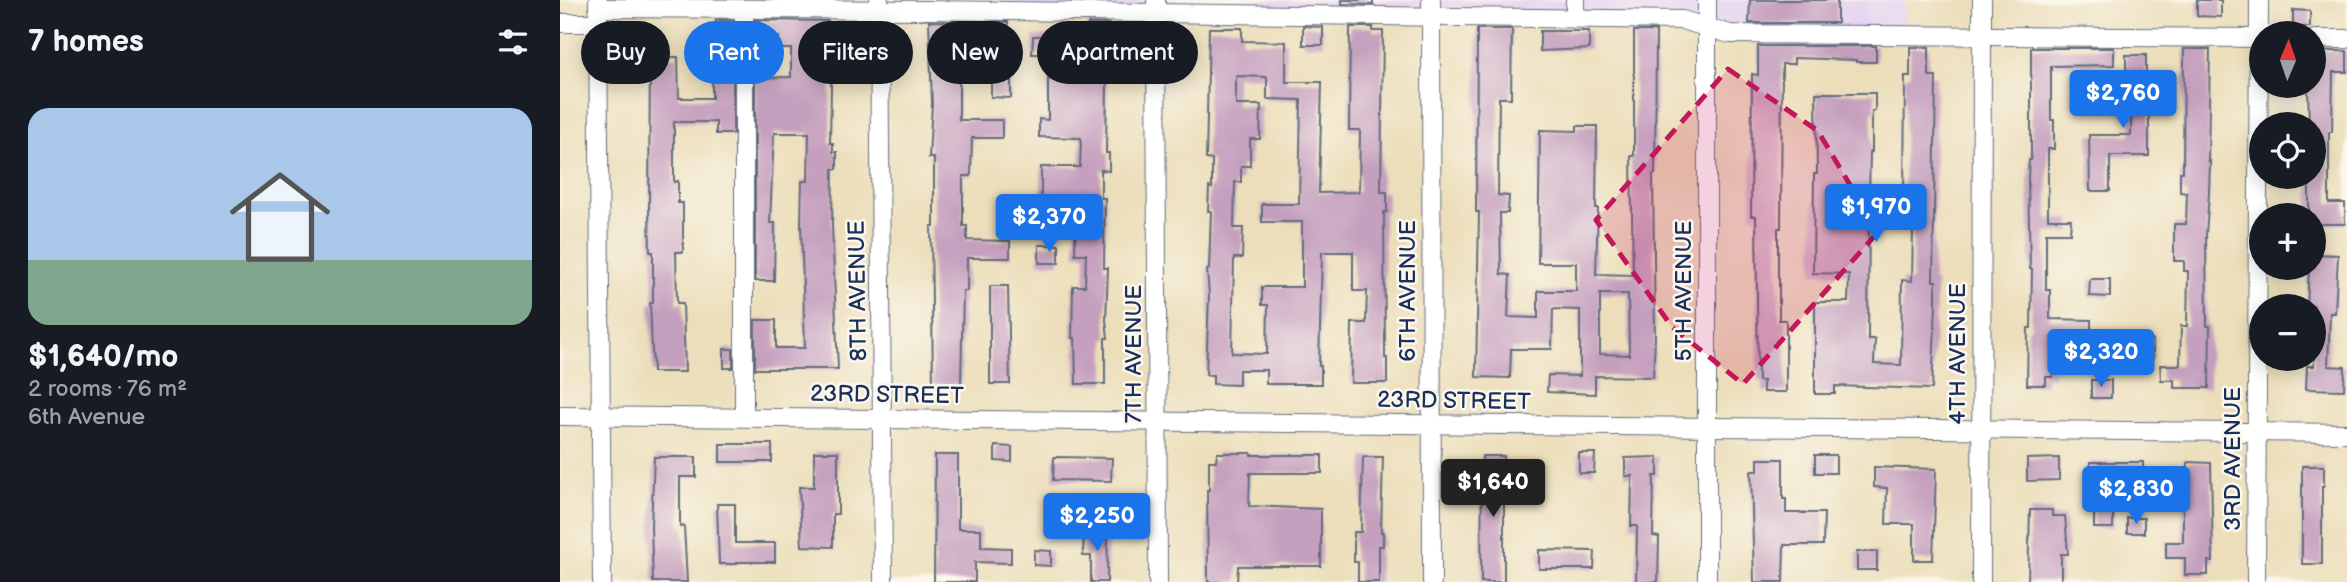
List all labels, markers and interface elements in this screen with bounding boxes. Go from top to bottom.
chip: Buy [581,21,670,84]
chip: Rent [684,21,784,84]
chip: Filters [798,21,913,84]
chip: New [927,21,1023,84]
chip: Apartment [1037,21,1198,84]
north arrow [2249,21,2326,98]
map controls [2249,21,2326,371]
icon: filters [494,23,532,61]
text: 7 homes [28,24,144,60]
pin: $2,760 [2066,71,2180,130]
text: $2,760 [2086,79,2160,107]
button: locate [2249,112,2326,189]
icon: home [217,154,343,280]
pin: $1,970 [1819,184,1933,244]
text: $1,970 [1841,193,1911,221]
pin: $2,370 [992,194,1106,254]
text: $2,370 [1012,203,1086,231]
button: + [2249,203,2326,280]
street label: 8TH AVENUE [843,220,873,362]
street label: 6TH AVENUE [1394,220,1422,362]
street label: 5TH AVENUE [1670,221,1698,361]
street label: 4TH AVENUE [1944,283,1972,425]
street label: 7TH AVENUE [1120,285,1148,423]
button: − [2249,294,2326,371]
pin: $2,320 [2044,330,2158,389]
text: $2,320 [2063,338,2139,366]
text: $1,640/mo [28,339,178,375]
text: 2 rooms · 76 m² [28,375,187,403]
street label: 23RD STREET [810,380,964,410]
street label: 23RD STREET [1377,386,1531,416]
street label: 3RD AVENUE [2219,387,2247,531]
text: 6th Avenue [28,403,145,431]
pin: $1,640 [1436,460,1550,519]
pin: $2,830 [2079,466,2193,526]
text: $1,640 [1457,468,1529,496]
text: $2,830 [2098,475,2174,503]
pin: $2,250 [1040,494,1154,553]
text: $2,250 [1059,502,1135,530]

